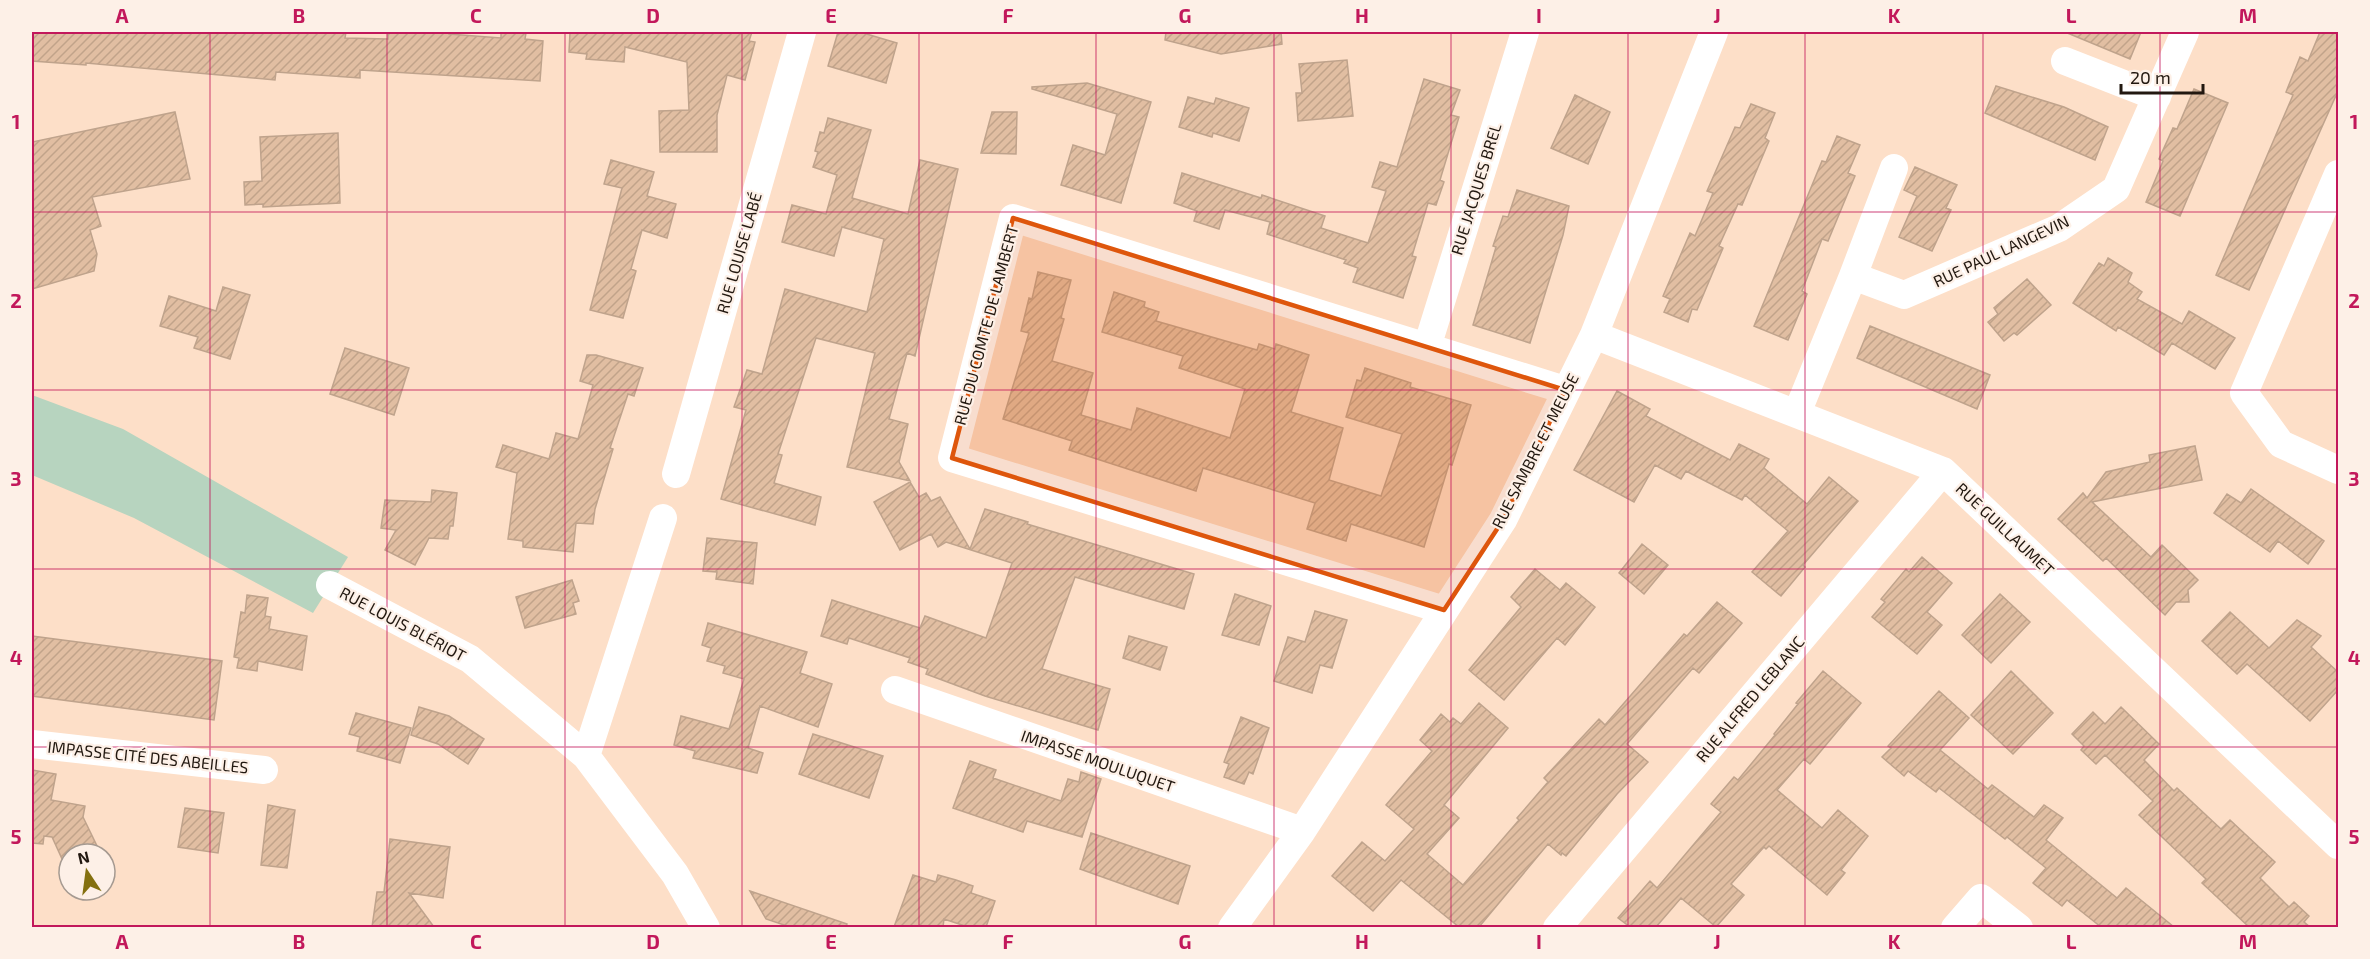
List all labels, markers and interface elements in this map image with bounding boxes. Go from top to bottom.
text: A [115,3,129,27]
text: B [293,3,305,27]
text: C [470,3,482,27]
text: D [646,3,660,27]
text: E [825,3,837,27]
text: F [1002,3,1014,27]
text: G [1179,3,1191,27]
text: H [1355,3,1369,27]
text: I [1536,3,1542,27]
text: J [1713,3,1721,27]
text: K [1888,3,1901,27]
text: L [2066,3,2077,27]
text: M [2239,3,2257,27]
scale bar [2121,57,2204,95]
text: 20 m [2130,66,2171,88]
text: 1 [12,109,20,133]
text: 1 [2350,109,2358,133]
street label: RUE JACQUES BREL [1446,121,1506,257]
street label: RUE LOUISE LABÉ [712,190,765,316]
street label: RUE PAUL LANGEVIN [1930,211,2072,290]
street label: RUE DU COMTE DE LAMBERT [950,223,1021,427]
text: 2 [10,288,22,312]
text: 2 [2348,288,2360,312]
street label: RUE SAMBRE ET MEUSE [1487,370,1582,531]
text: 3 [10,466,22,490]
text: 3 [2348,466,2360,490]
street label: RUE GUILLAUMET [1952,478,2058,579]
street label: RUE LOUIS BLÉRIOT [337,582,470,665]
street label: RUE ALFRED LEBLANC [1691,632,1808,765]
text: 4 [10,645,23,669]
text: 4 [2348,645,2361,669]
street label: IMPASSE MOULUQUET [1019,725,1177,797]
street label: IMPASSE CITÉ DES ABEILLES [47,737,249,777]
text: 5 [10,824,22,848]
text: 5 [2348,824,2360,848]
north arrow [57,842,117,902]
text: N [76,846,91,867]
text: A [115,929,129,953]
text: B [293,929,305,953]
text: C [470,929,482,953]
text: D [646,929,660,953]
text: E [825,929,837,953]
text: F [1002,929,1014,953]
text: G [1179,929,1191,953]
text: H [1355,929,1369,953]
text: I [1536,929,1542,953]
text: J [1713,929,1721,953]
text: K [1888,929,1901,953]
text: L [2066,929,2077,953]
text: M [2239,929,2257,953]

